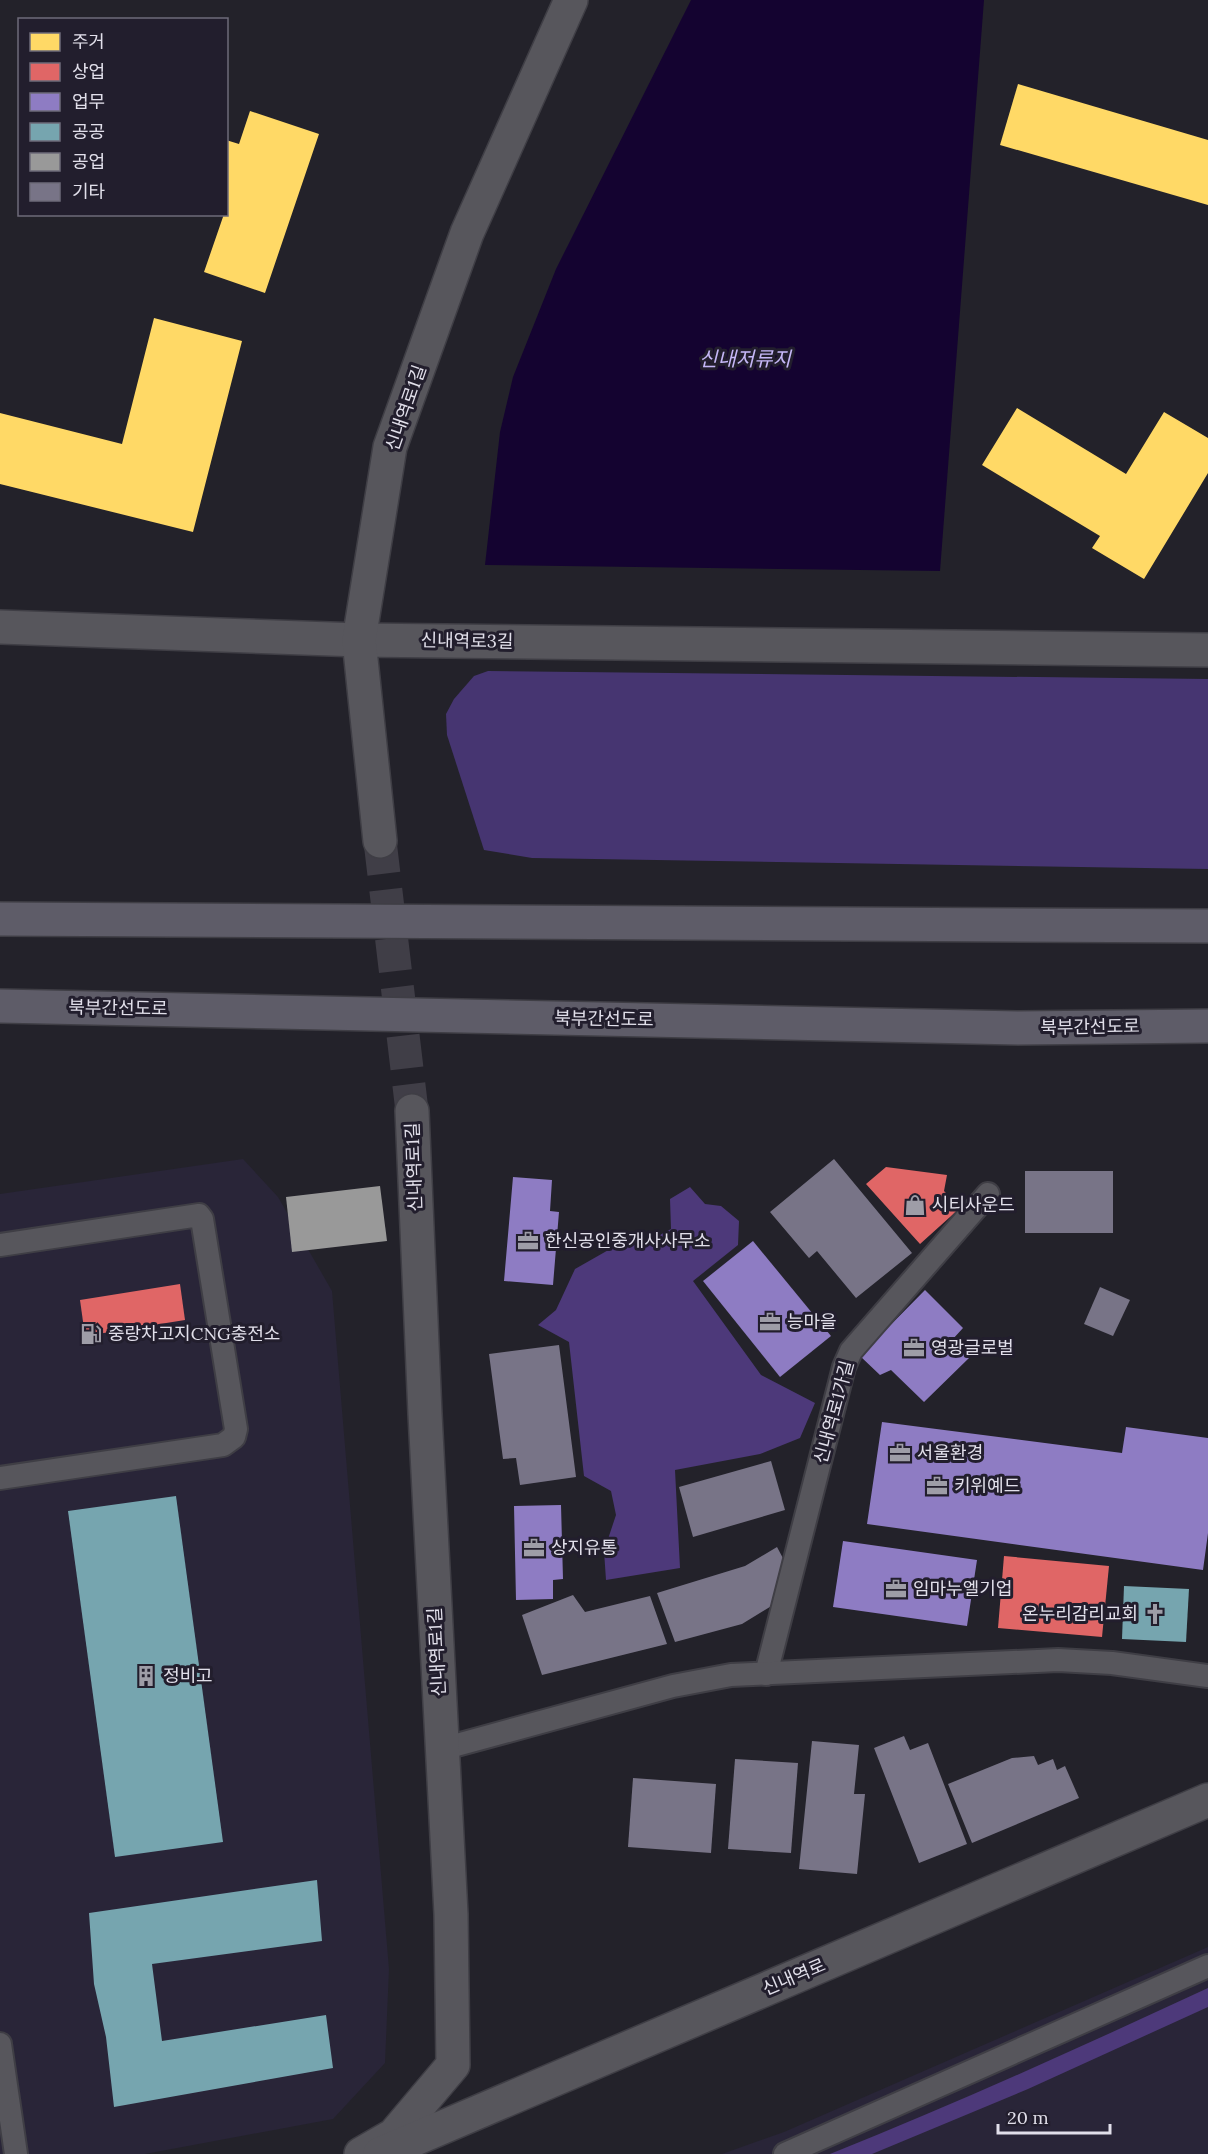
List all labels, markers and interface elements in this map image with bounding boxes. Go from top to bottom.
legend [18,18,228,216]
text: 주거 [72,30,105,53]
text: 상업 [72,60,105,83]
text: 업무 [72,90,105,113]
text: 공공 [72,120,105,143]
text: 공업 [72,150,105,173]
text: 기타 [72,180,106,203]
water label: 신내저류지 [699,346,793,371]
street label: 신내역로1길 [380,362,431,454]
street label: 신내역로3길 [420,628,514,653]
street label: 북부간선도로 [68,995,168,1020]
street label: 북부간선도로 [554,1006,654,1031]
street label: 북부간선도로 [1040,1014,1140,1039]
street label: 신내역로1길 [400,1122,427,1212]
shop icon: 시티사운드 [903,1193,927,1217]
place label: 시티사운드 [932,1193,1015,1216]
office icon: 한신공인중개사사무소 [516,1229,540,1253]
place label: 한신공인중개사사무소 [545,1229,711,1252]
office icon: 능마을 [758,1310,782,1334]
place label: 능마을 [787,1310,837,1333]
fuel station icon: 중랑차고지CNG충전소 [79,1322,103,1346]
place label: 중랑차고지CNG충전소 [108,1322,280,1345]
office icon: 영광글로벌 [902,1336,926,1360]
place label: 영광글로벌 [931,1336,1014,1359]
street label: 신내역로1가길 [809,1358,858,1466]
office icon: 서울환경 [888,1441,912,1465]
place label: 서울환경 [917,1441,983,1464]
office icon: 키위예드 [925,1474,949,1498]
place label: 키위예드 [954,1474,1020,1497]
office icon: 상지유통 [522,1536,546,1560]
place label: 상지유통 [551,1536,617,1559]
office icon: 임마누엘기업 [884,1577,908,1601]
place label: 임마누엘기업 [913,1577,1012,1600]
place label: 온누리감리교회 [1022,1602,1138,1625]
church icon: 온누리감리교회 [1143,1602,1167,1626]
street label: 신내역로1길 [423,1607,450,1697]
building icon: 정비고 [134,1664,158,1688]
place label: 정비고 [163,1664,213,1687]
street label: 신내역로 [759,1953,829,2000]
scale bar [998,2097,1110,2135]
text: 20 m [1007,2106,1049,2129]

